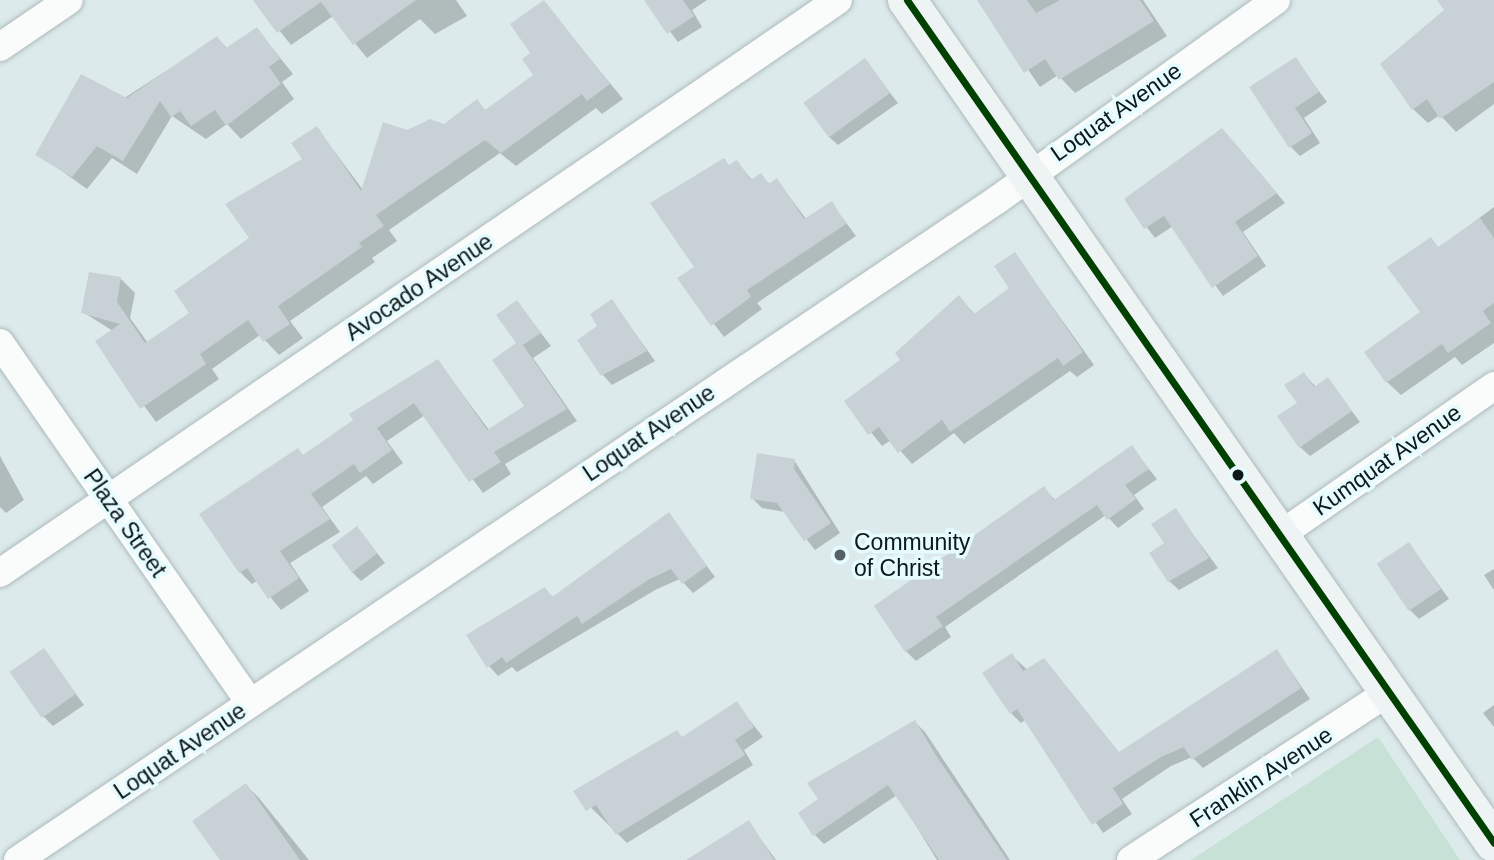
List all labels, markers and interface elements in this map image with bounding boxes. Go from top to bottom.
street label: Loquat Avenue [1045,56,1187,168]
street label: Avocado Avenue [340,227,498,347]
street label: Loquat Avenue [577,378,721,488]
street label: Kumquat Avenue [1307,398,1467,522]
street label: Plaza Street [78,464,172,582]
unlabelled marker [1231,468,1245,482]
place label: Community of Christ [854,528,970,582]
marker: Community of Christ [832,547,848,563]
street label: Loquat Avenue [108,696,252,806]
street label: Franklin Avenue [1184,720,1338,834]

